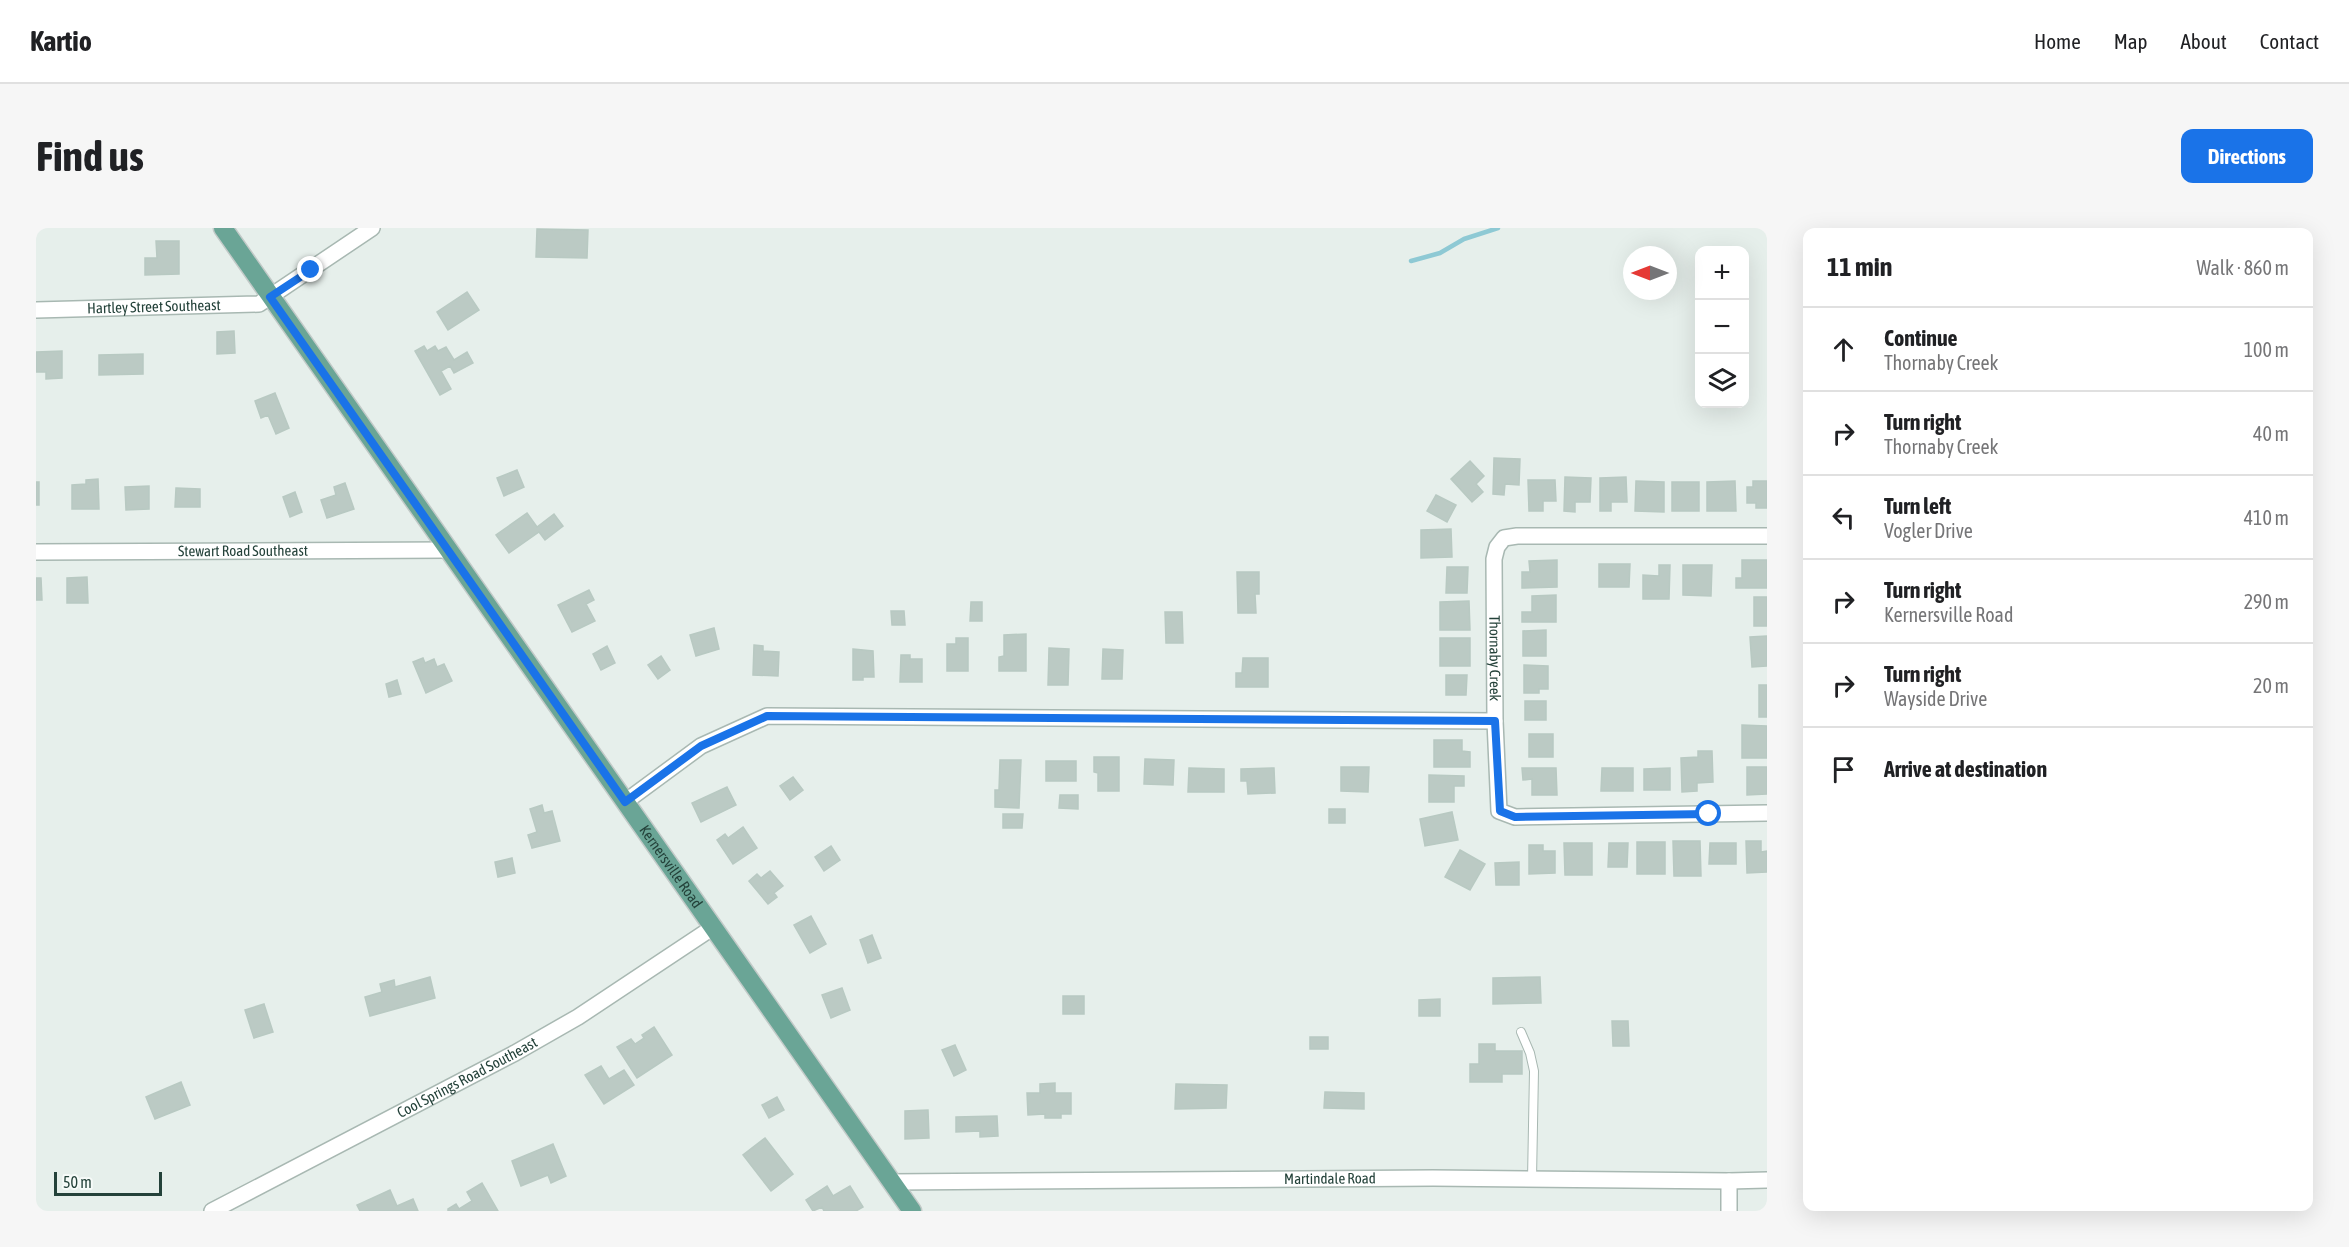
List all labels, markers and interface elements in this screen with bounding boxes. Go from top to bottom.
text: Kartio [30,25,92,57]
text: Home [2034,29,2081,53]
text: Map [2114,29,2148,53]
text: About [2181,29,2227,53]
text: Contact [2260,29,2319,53]
button: Directions [2181,129,2313,183]
text: Find us [36,132,144,180]
north arrow [1623,246,1677,300]
map controls [1695,246,1749,408]
button: + [1695,246,1749,300]
text: 11 min [1827,252,1892,282]
route end [297,256,323,282]
text: Walk · 860 m [2197,256,2289,279]
street label: Hartley Street Southeast [87,296,221,317]
button: − [1695,300,1749,354]
text: Continue [1884,325,1958,351]
icon: ahead [1827,333,1860,366]
text: 100 m [2244,338,2289,361]
text: Thornaby Creek [1884,351,1998,374]
button: layers [1695,354,1749,408]
text: Turn right [1884,409,1961,435]
icon: right [1827,417,1860,450]
text: 40 m [2253,422,2289,445]
text: Thornaby Creek [1884,435,1998,458]
text: Turn left [1884,493,1951,519]
icon: left [1827,501,1860,534]
text: 410 m [2244,506,2289,529]
text: Vogler Drive [1884,519,1973,542]
street label: Stewart Road Southeast [178,542,308,559]
text: Turn right [1884,577,1961,603]
icon: right [1827,585,1860,618]
text: 290 m [2244,590,2289,613]
text: Kernersville Road [1884,603,2013,626]
street label: Thornaby Creek [1486,615,1504,701]
text: Turn right [1884,661,1961,687]
icon: right [1827,669,1860,702]
text: 20 m [2253,674,2289,697]
text: Wayside Drive [1884,687,1987,710]
icon: arrive [1827,753,1860,786]
text: Arrive at destination [1884,756,2047,782]
route start [1695,800,1721,826]
street label: Kernersville Road [636,822,706,911]
street label: Cool Springs Road Southeast [394,1033,540,1121]
scale bar [54,1169,162,1196]
street label: Martindale Road [1284,1169,1376,1187]
text: 50 m [63,1173,92,1191]

